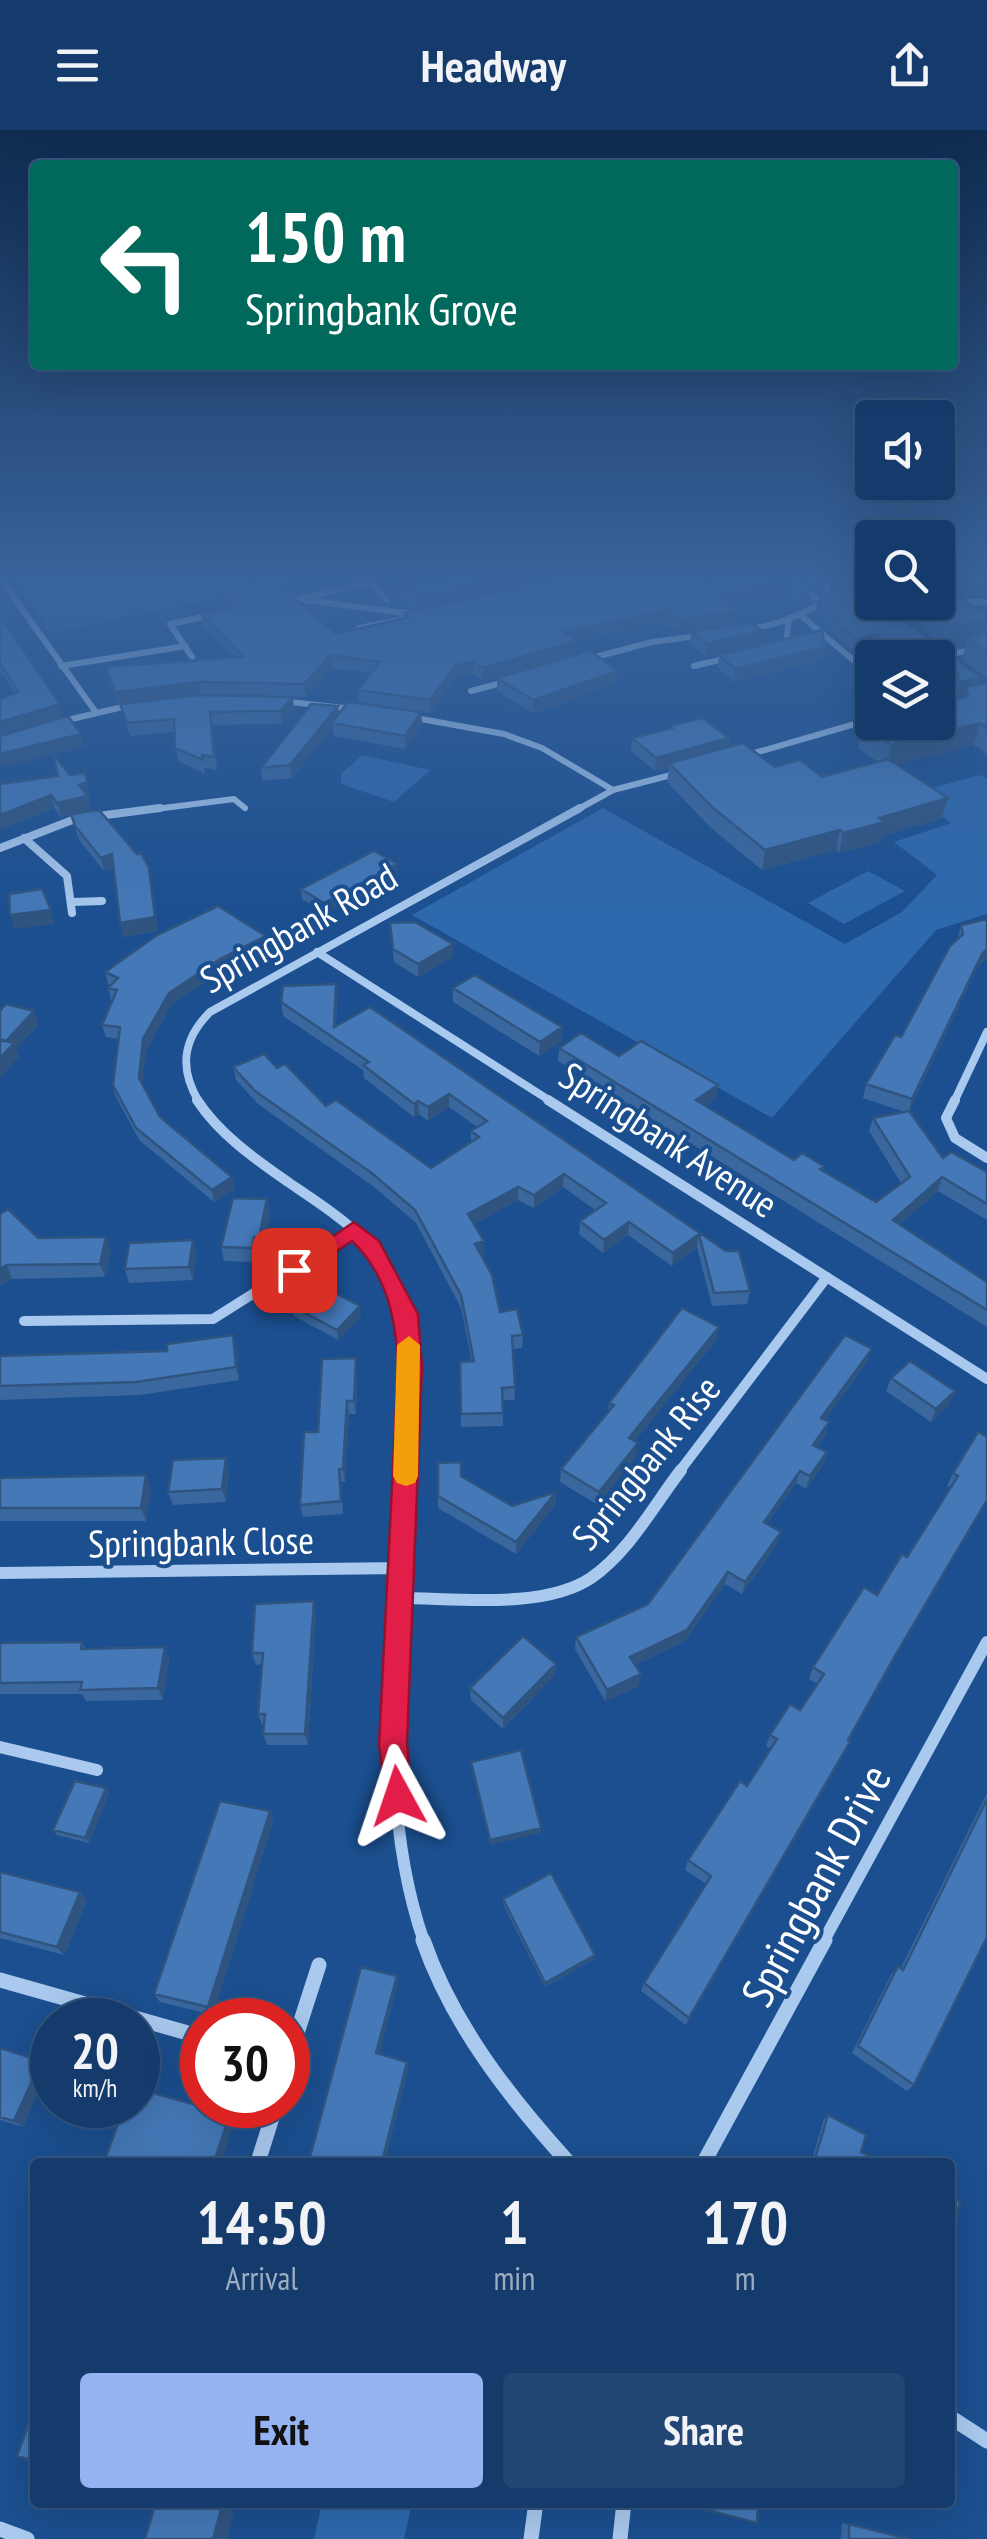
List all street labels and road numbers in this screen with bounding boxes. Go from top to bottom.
street label: Springbank Road [191,851,405,1003]
street label: Springbank Avenue [551,1050,787,1228]
street label: Springbank Rise [560,1365,730,1559]
street label: Springbank Close [88,1515,314,1567]
street label: Springbank Drive [727,1754,903,2016]

